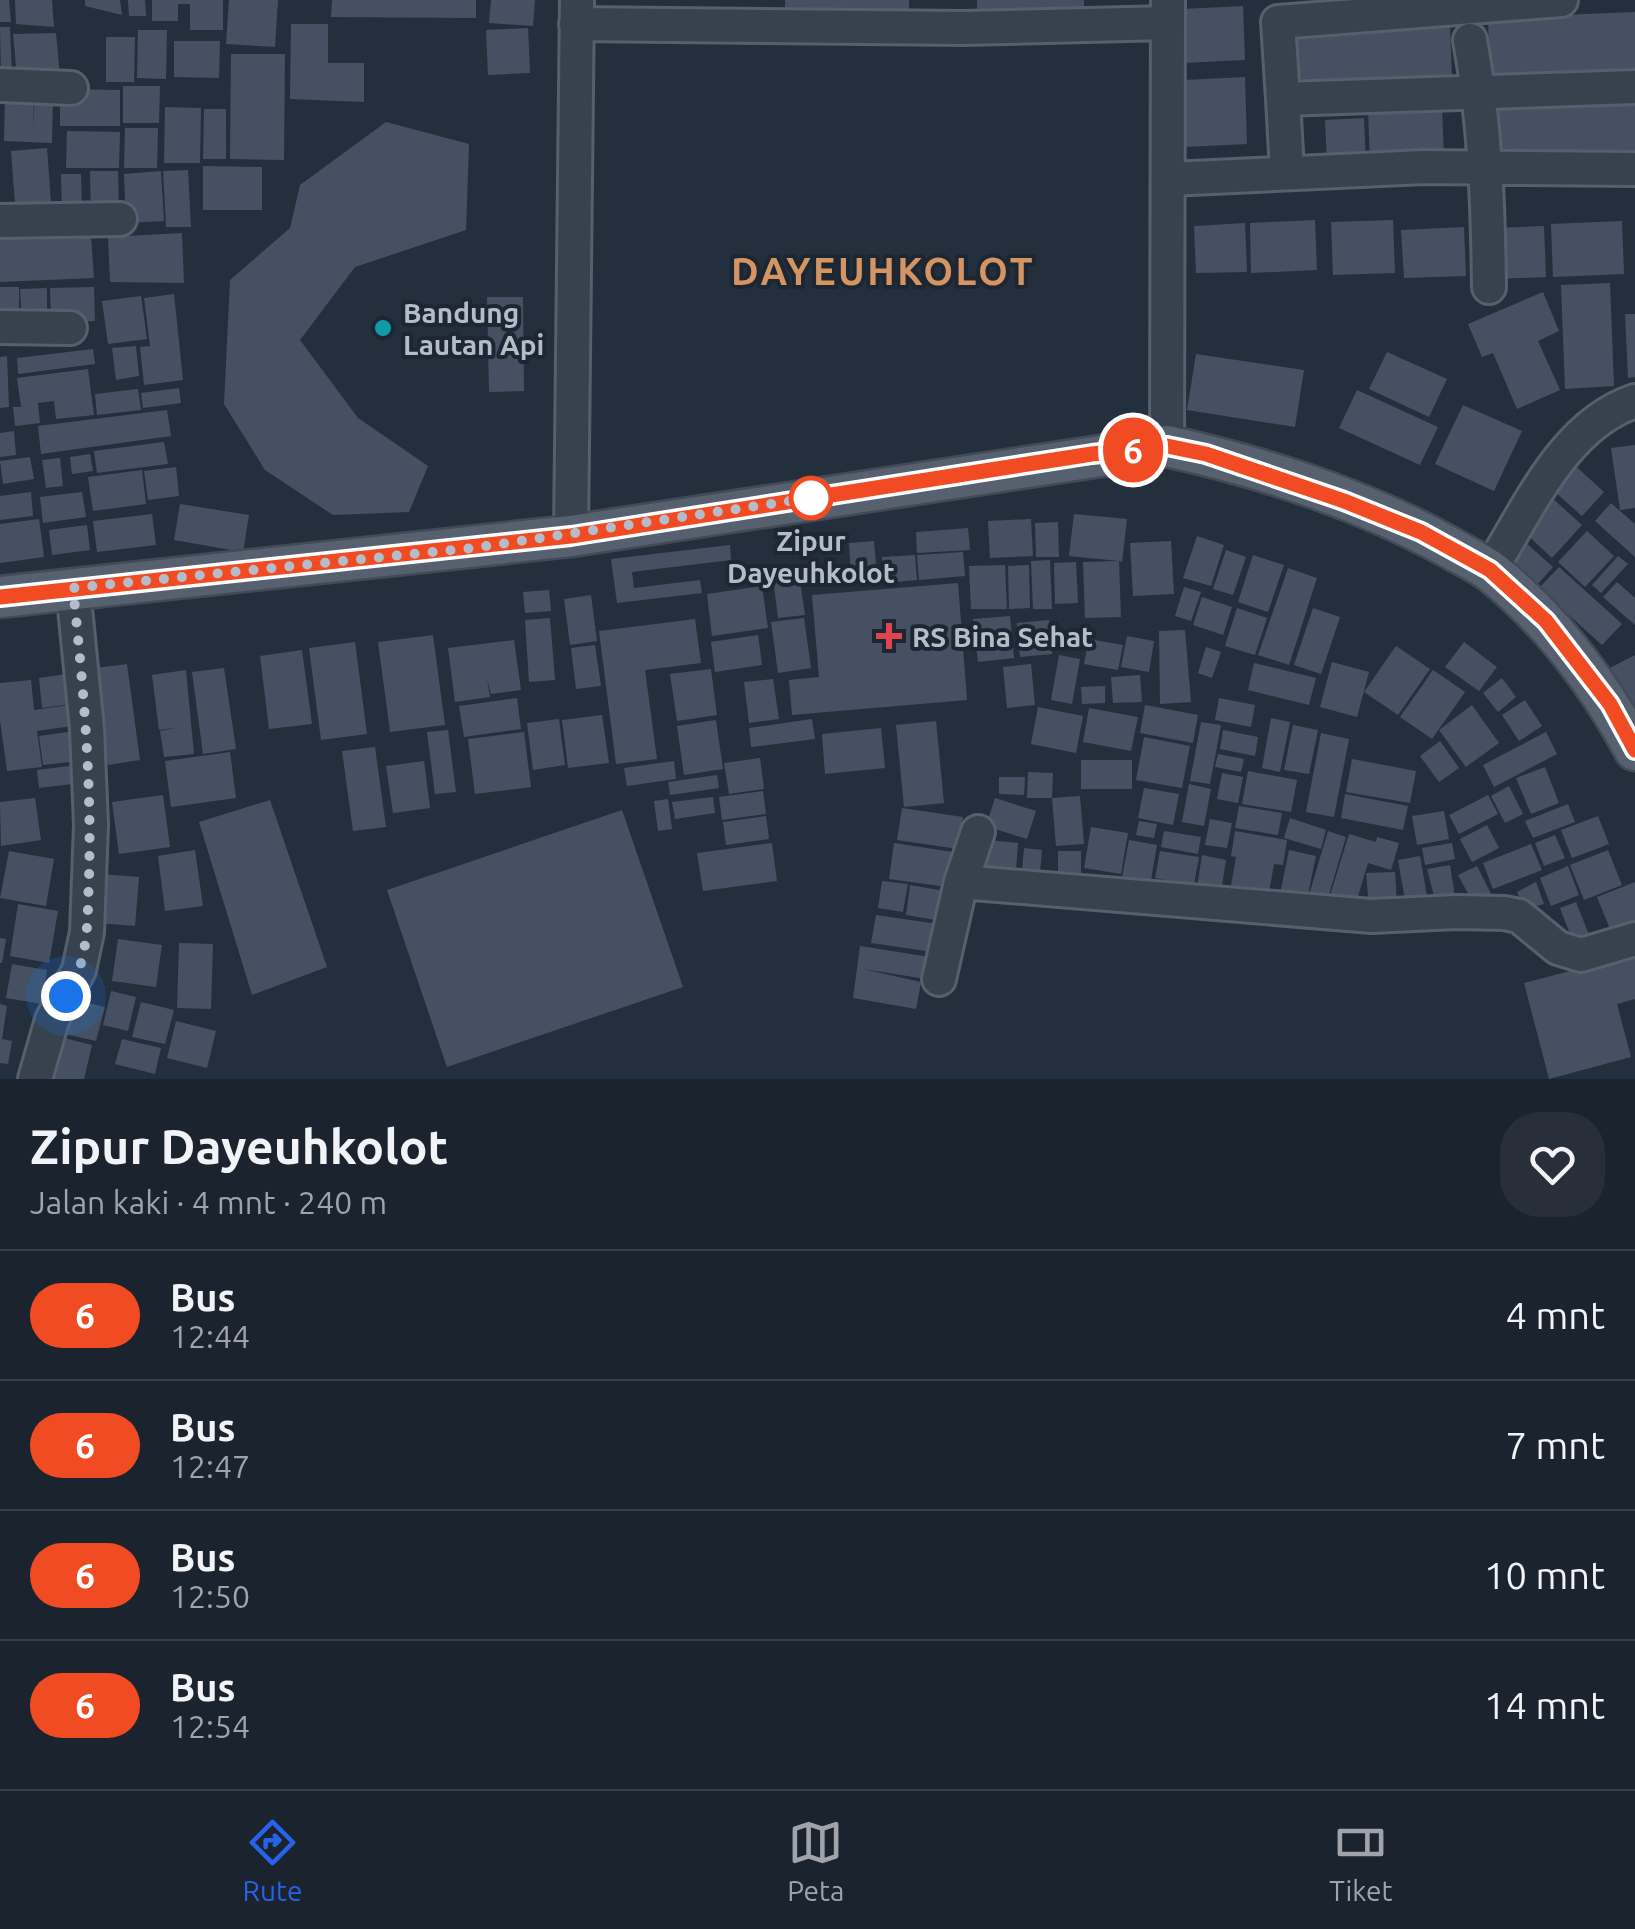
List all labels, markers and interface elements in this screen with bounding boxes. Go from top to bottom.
district label: DAYEUHKOLOT [731,250,1035,292]
place label: Bandung Lautan Api [403,297,544,360]
marker: Bandung Lautan Api [372,317,394,339]
line badge: 6 [1100,418,1166,482]
text: 6 [1123,430,1143,470]
marker: Zipur Dayeuhkolot [790,477,832,519]
place label: Zipur Dayeuhkolot [727,525,895,588]
place label: RS Bina Sehat [912,621,1093,652]
marker: RS Bina Sehat [876,623,902,649]
your location [41,971,91,1021]
button: heart [1500,1112,1605,1217]
text: Zipur Dayeuhkolot [30,1119,448,1173]
text: Jalan kaki · 4 mnt · 240 m [30,1184,387,1220]
text: Bus [170,1276,235,1318]
text: 4 mnt [1505,1294,1605,1336]
text: 6 [75,1295,95,1335]
text: 12:44 [170,1318,250,1354]
text: Bus [170,1406,235,1448]
text: 7 mnt [1505,1424,1605,1466]
text: 6 [75,1425,95,1465]
text: 12:47 [170,1448,250,1484]
text: Bus [170,1536,235,1578]
text: 10 mnt [1484,1554,1605,1596]
text: 6 [75,1555,95,1595]
text: 12:50 [170,1578,250,1614]
text: Bus [170,1666,235,1708]
text: 14 mnt [1484,1684,1605,1726]
text: 6 [75,1685,95,1725]
text: 12:54 [170,1708,250,1744]
tab: Rute [243,1815,302,1906]
tab: Peta [787,1815,844,1906]
tab: Tiket [1329,1815,1392,1906]

